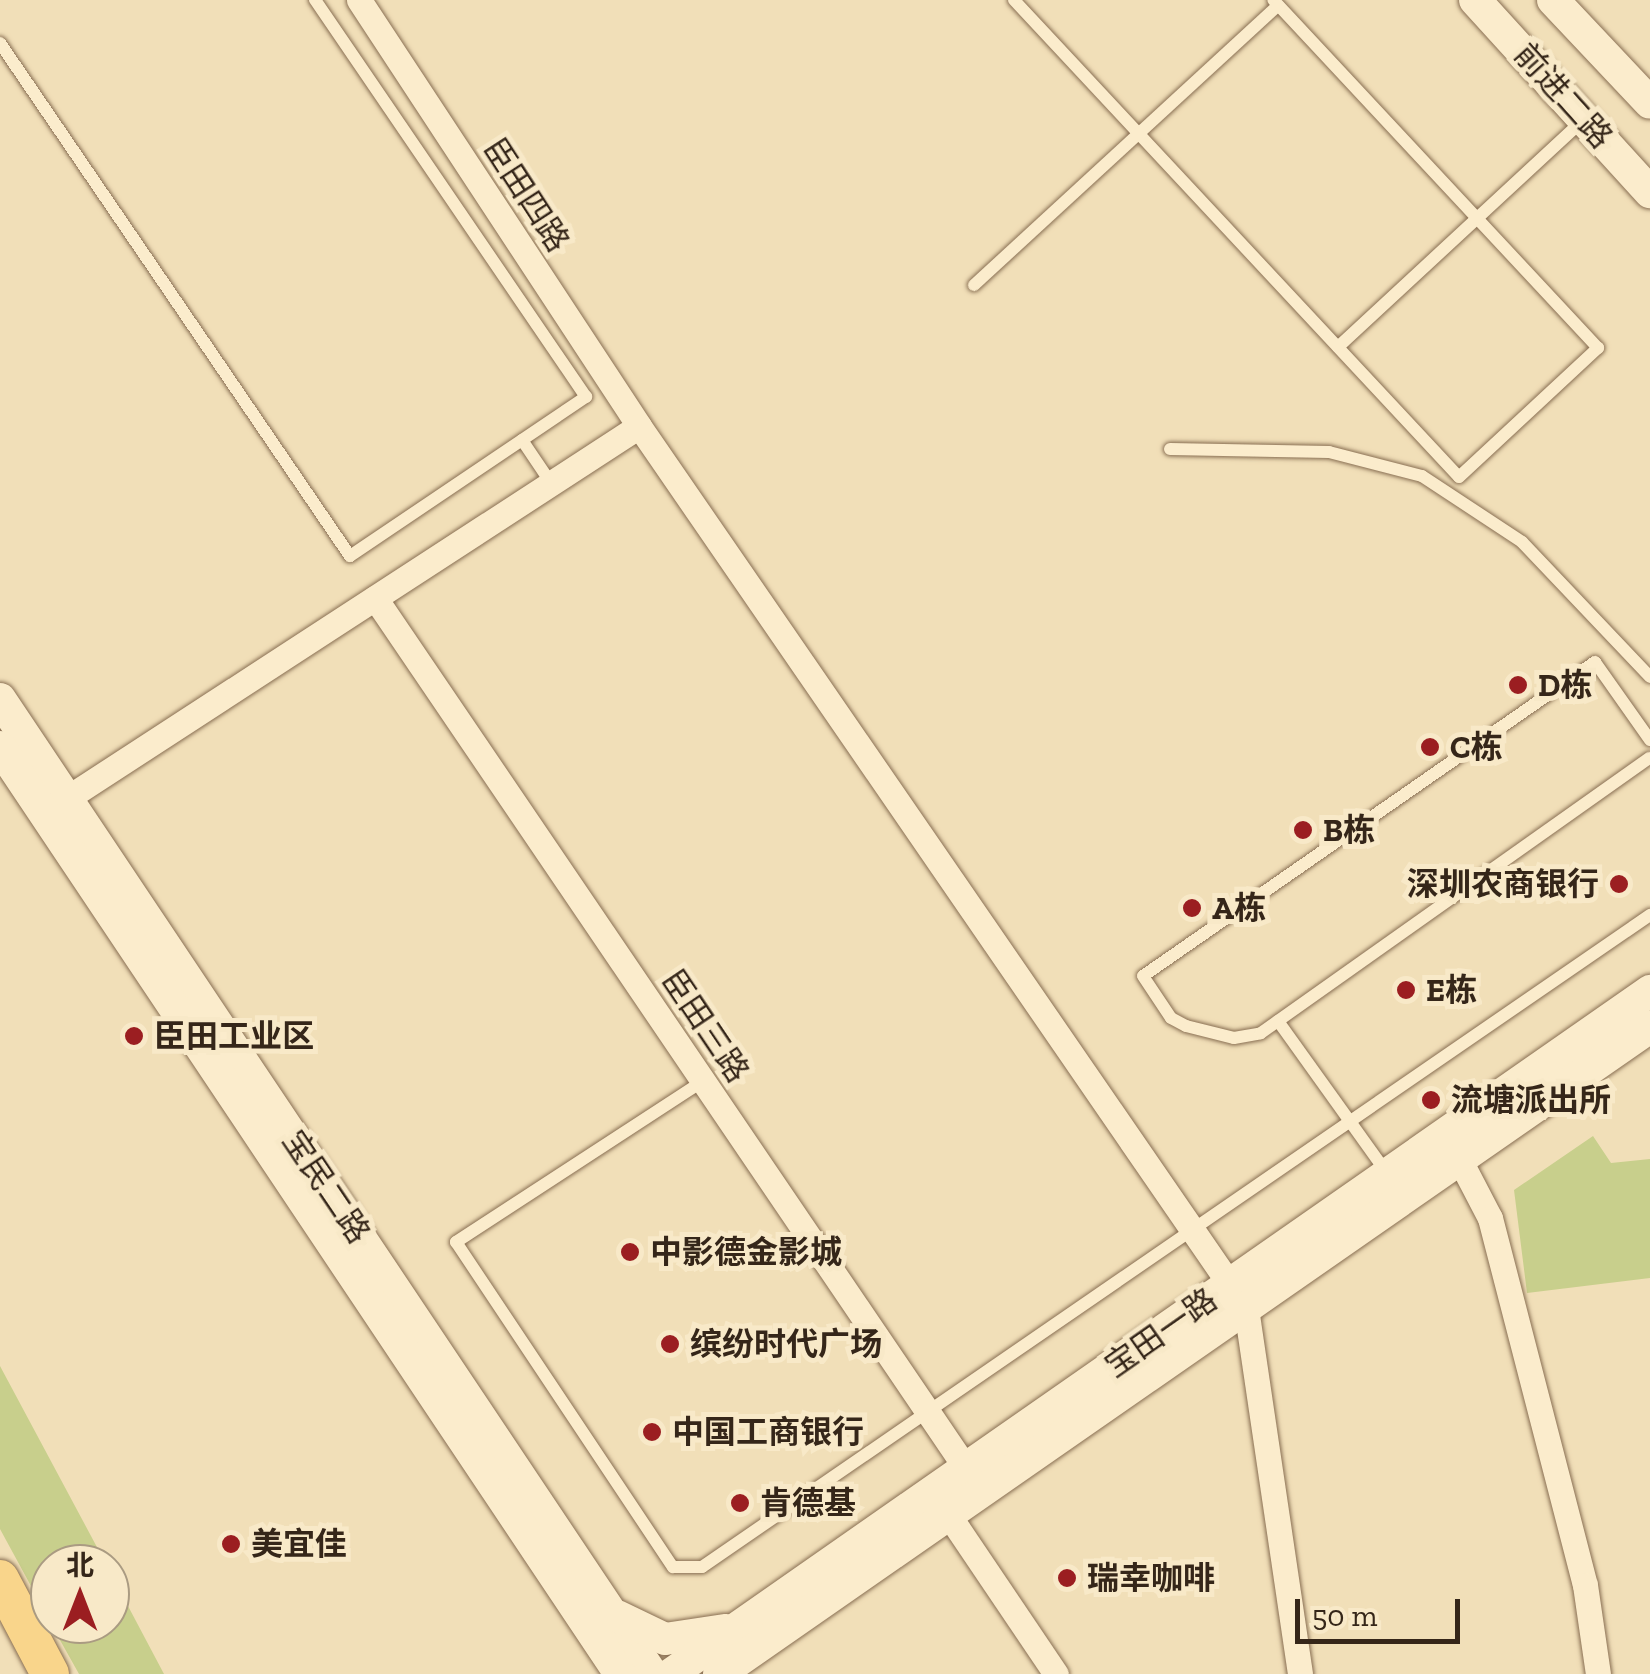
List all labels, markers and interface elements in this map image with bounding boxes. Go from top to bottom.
street label: 前进二路 [1506,36,1620,156]
street label: 臣田四路 [475,131,577,259]
place label: D栋 [1538,666,1592,704]
marker: D栋 [1507,674,1529,696]
place label: C栋 [1450,728,1503,766]
marker: C栋 [1419,736,1441,758]
place label: B栋 [1323,811,1375,849]
marker: B栋 [1292,819,1314,841]
place label: 深圳农商银行 [1407,865,1599,903]
marker: 深圳农商银行 [1608,873,1630,895]
place label: A栋 [1212,889,1266,927]
marker: A栋 [1181,897,1203,919]
street label: 臣田三路 [653,962,757,1090]
place label: E栋 [1426,971,1477,1009]
marker: E栋 [1395,979,1417,1001]
place label: 臣田工业区 [154,1017,314,1055]
marker: 臣田工业区 [123,1025,145,1047]
place label: 流塘派出所 [1451,1081,1611,1119]
marker: 流塘派出所 [1420,1089,1442,1111]
street label: 宝民二路 [274,1123,378,1251]
place label: 中影德金影城 [650,1233,842,1271]
marker: 中影德金影城 [619,1241,641,1263]
street label: 宝田一路 [1098,1281,1224,1385]
place label: 缤纷时代广场 [690,1325,882,1363]
marker: 缤纷时代广场 [659,1333,681,1355]
place label: 中国工商银行 [672,1413,864,1451]
marker: 中国工商银行 [641,1421,663,1443]
place label: 肯德基 [760,1484,856,1522]
marker: 肯德基 [729,1492,751,1514]
place label: 美宜佳 [251,1525,347,1563]
marker: 美宜佳 [220,1533,242,1555]
north arrow [30,1544,130,1644]
text: 北 [66,1549,94,1582]
place label: 瑞幸咖啡 [1087,1559,1215,1597]
marker: 瑞幸咖啡 [1056,1567,1078,1589]
scale bar [1300,1579,1465,1641]
text: 50 m [1312,1598,1377,1634]

